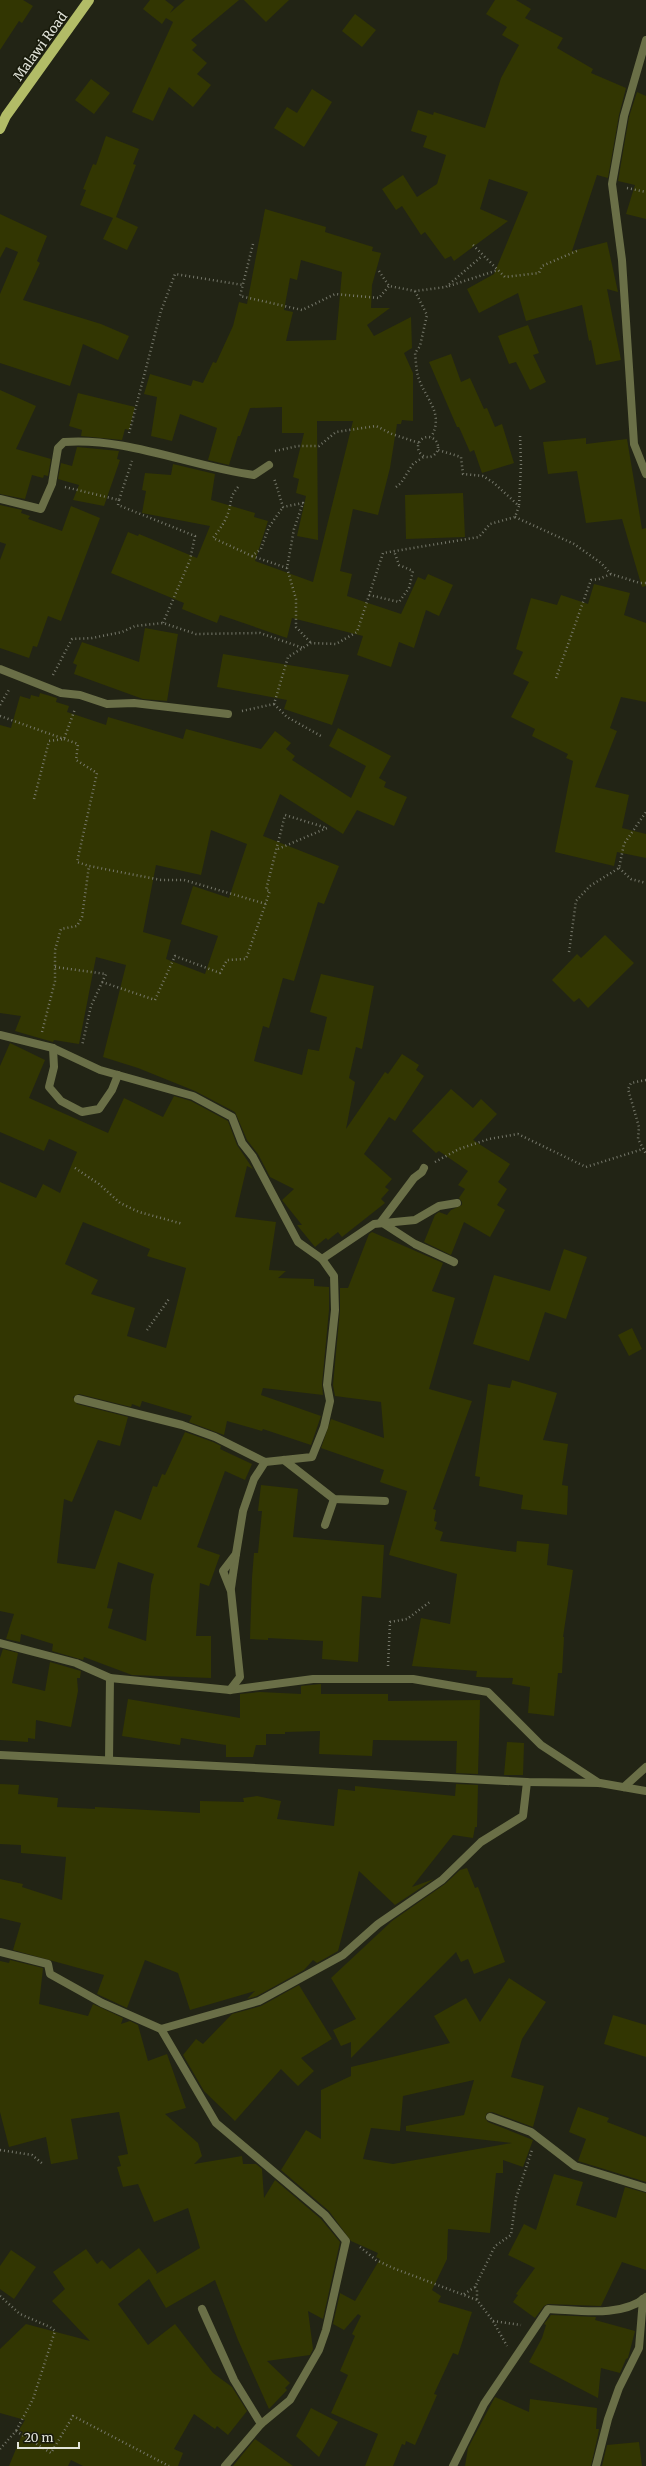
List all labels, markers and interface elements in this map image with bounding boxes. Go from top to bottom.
street label: Malawi Road [10,8,71,84]
scale bar [18,2424,79,2450]
text: 20 m [24,2430,53,2445]

